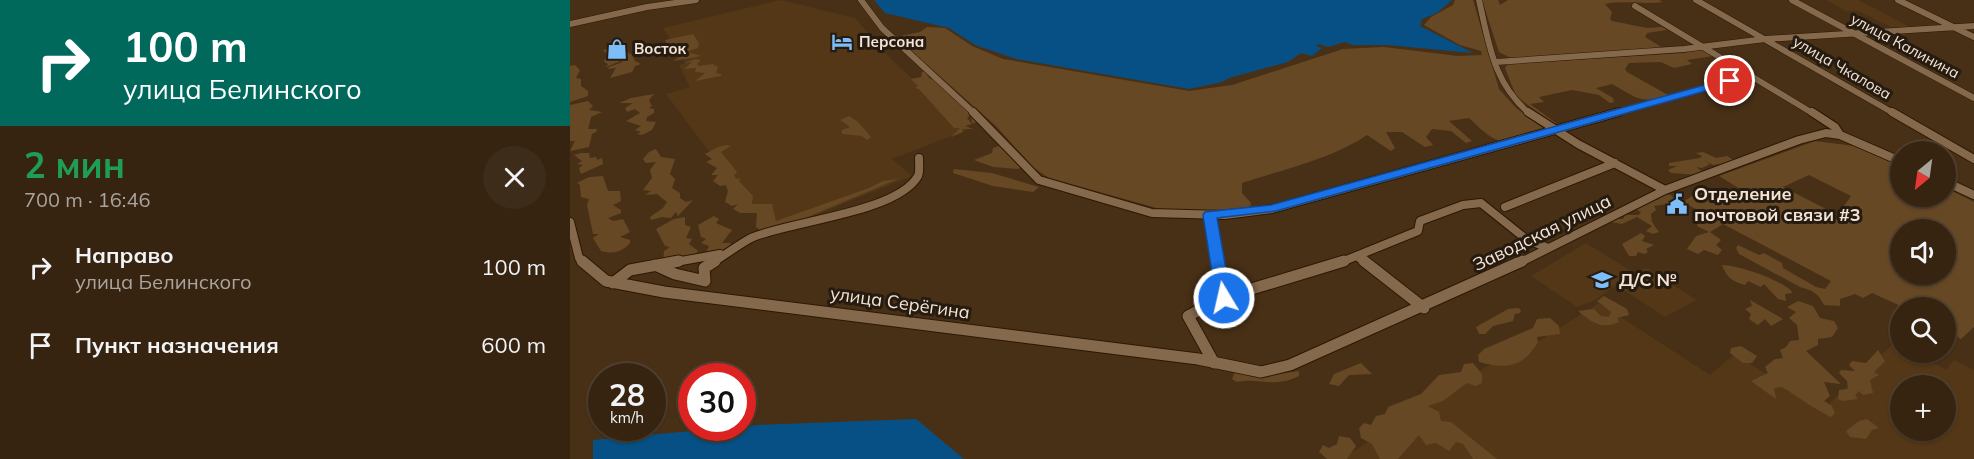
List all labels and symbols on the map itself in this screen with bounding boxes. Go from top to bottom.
street label: улица Калинина [1848,9,1963,82]
hotel icon: Персона [830,30,854,54]
place label: Персона [859,32,924,51]
street label: улица Чкалова [1790,32,1895,103]
shop icon: Восток [605,37,629,61]
place label: Восток [634,39,686,58]
pin [1704,55,1755,106]
north arrow [1890,141,1956,207]
place label: Отделение почтовой связи #3 [1694,182,1861,226]
street label: Заводская улица [1469,189,1615,276]
public building icon: Отделение почтовой связи #3 [1665,192,1689,216]
position arrow [1192,266,1256,330]
school or university icon: Д/С № [1590,268,1614,292]
place label: Д/С № [1619,268,1677,291]
street label: улица Серёгина [829,281,971,324]
speed limit sign: 30 [678,363,756,441]

